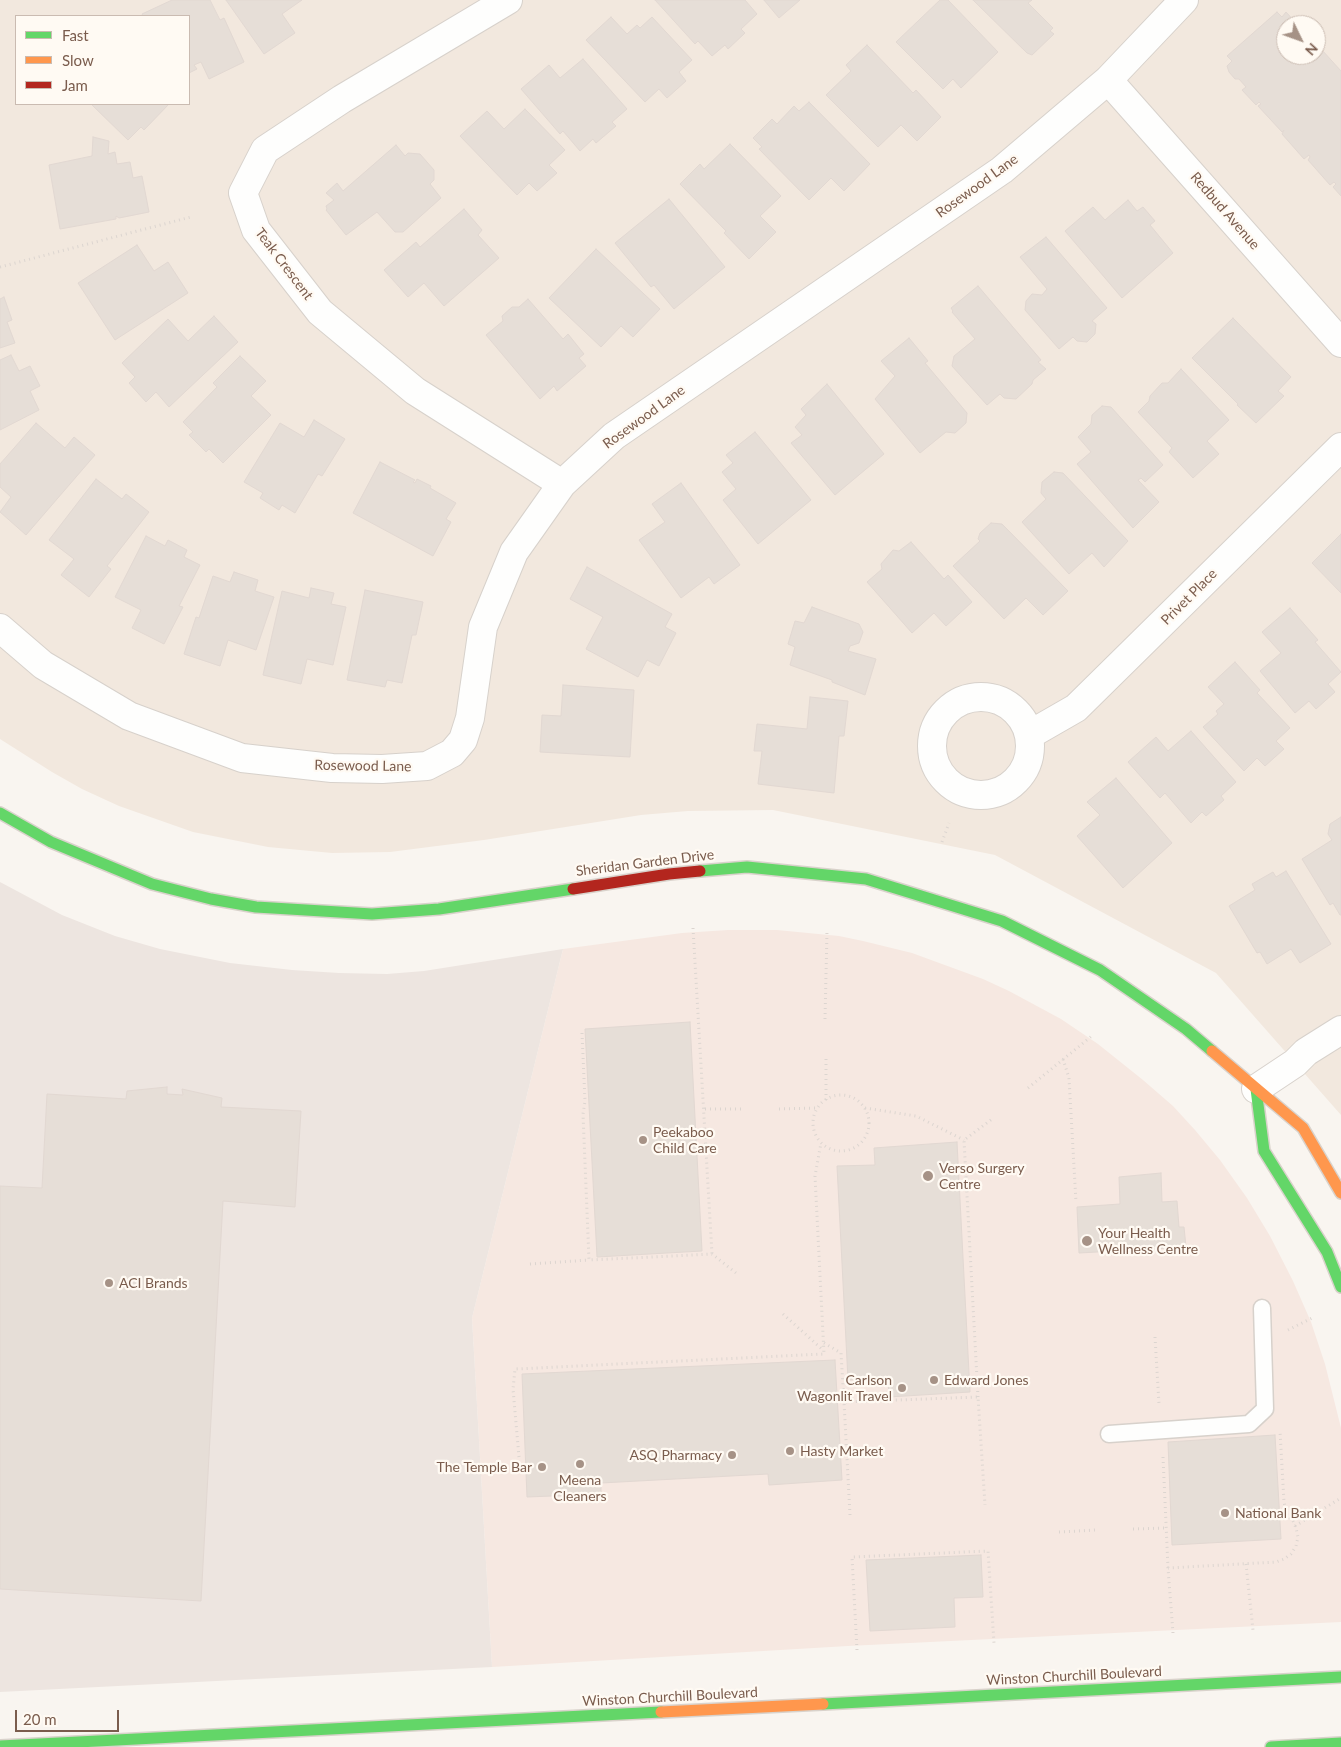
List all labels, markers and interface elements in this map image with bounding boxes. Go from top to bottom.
legend [15,15,190,105]
north arrow [1276,15,1326,65]
text: Fast [62,26,89,44]
text: N [1302,40,1322,59]
text: Slow [62,51,94,69]
text: Jam [62,76,88,94]
street label: Rosewood Lane [933,151,1021,221]
street label: Redbud Avenue [1187,169,1263,253]
street label: Teak Crescent [251,225,317,303]
street label: Rosewood Lane [600,382,688,452]
street label: Privet Place [1158,566,1220,628]
street label: Rosewood Lane [314,757,412,775]
street label: Sheridan Garden Drive [575,846,715,880]
place label: Peekaboo Child Care [653,1124,717,1156]
marker: Peekaboo Child Care [637,1134,649,1146]
place label: Verso Surgery Centre [939,1160,1025,1192]
marker: Verso Surgery Centre [921,1169,935,1183]
place label: Your Health Wellness Centre [1098,1225,1198,1258]
marker: Your Health Wellness Centre [1080,1234,1094,1248]
place label: ACI Brands [119,1275,188,1291]
marker: ACI Brands [103,1277,115,1289]
place label: Carlson Wagonlit Travel [797,1372,892,1404]
place label: Edward Jones [944,1372,1029,1388]
marker: Edward Jones [928,1374,940,1386]
marker: Carlson Wagonlit Travel [896,1382,908,1394]
place label: Hasty Market [800,1443,883,1459]
marker: Hasty Market [784,1445,796,1457]
place label: ASQ Pharmacy [630,1447,722,1463]
marker: ASQ Pharmacy [726,1449,738,1461]
marker: Meena Cleaners [574,1458,586,1470]
place label: The Temple Bar [436,1459,532,1475]
marker: The Temple Bar [536,1461,548,1473]
place label: Meena Cleaners [553,1472,607,1504]
place label: National Bank [1235,1505,1321,1521]
marker: National Bank [1219,1507,1231,1519]
street label: Winston Churchill Boulevard [986,1663,1162,1689]
street label: Winston Churchill Boulevard [582,1684,758,1710]
scale bar [18,1700,121,1732]
text: 20 m [23,1710,57,1728]

